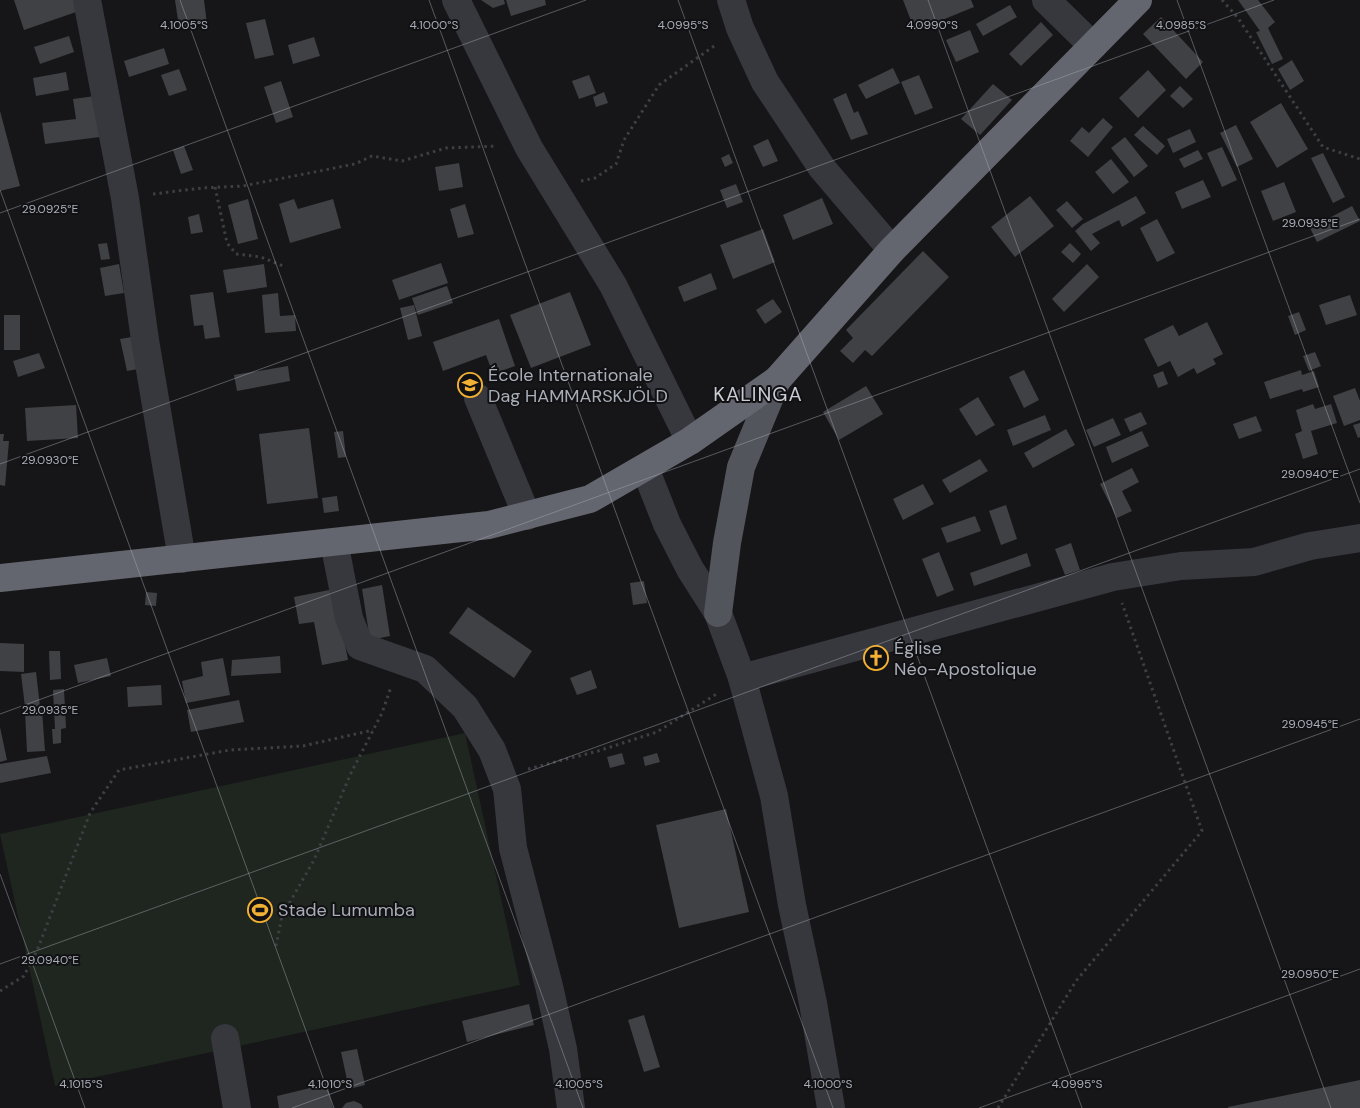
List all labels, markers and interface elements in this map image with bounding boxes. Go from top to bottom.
text: 4.1005°S [160,17,208,33]
text: 4.1000°S [410,17,458,33]
text: 4.0995°S [658,17,708,33]
text: 4.0990°S [906,17,958,33]
text: 4.0985°S [1156,17,1206,33]
text: 29.0925°E [22,201,78,217]
text: 29.0935°E [1282,215,1339,231]
place label: École Internationale Dag HAMMARSKJÖLD [488,363,668,408]
school or university icon: École Internationale Dag HAMMARSKJÖLD [457,372,483,398]
district label: KALINGA [713,381,803,407]
text: 29.0930°E [21,452,79,468]
text: 29.0940°E [1281,466,1339,482]
place label: Église Néo-Apostolique [894,636,1037,681]
church icon: Église Néo-Apostolique [863,645,889,671]
text: 29.0935°E [22,702,79,718]
text: 29.0945°E [1281,716,1339,732]
sports icon: Stade Lumumba [247,897,273,923]
place label: Stade Lumumba [278,898,415,922]
text: 29.0940°E [21,952,79,968]
text: 29.0950°E [1281,966,1339,982]
text: 4.1015°S [59,1076,103,1092]
text: 4.1010°S [308,1076,352,1092]
text: 4.1005°S [555,1076,603,1092]
text: 4.1000°S [804,1076,852,1092]
text: 4.0995°S [1052,1076,1102,1092]

